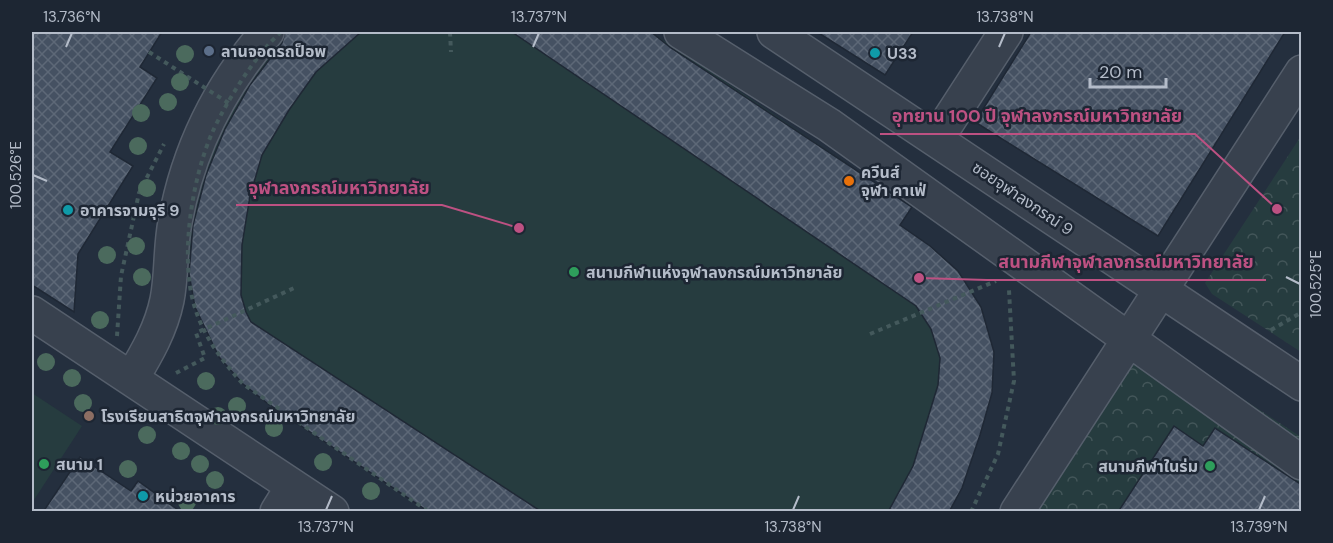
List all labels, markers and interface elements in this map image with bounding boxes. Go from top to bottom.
text: 13.736°N [43,7,101,27]
text: 13.737°N [511,7,567,27]
text: 13.738°N [976,7,1034,27]
place label: ลานจอดรถป็อพ [221,41,326,62]
place label: U33 [887,43,917,64]
marker: ลานจอดรถป็อพ [202,44,216,58]
marker: U33 [868,46,882,60]
scale bar [1090,51,1166,89]
text: 20 m [1099,60,1142,84]
callout: อุทยาน 100 ปี จุฬาลงกรณ์มหาวิทยาลัย [880,98,1195,134]
text: อุทยาน 100 ปี จุฬาลงกรณ์มหาวิทยาลัย [892,104,1182,128]
text: 100.526°E [6,141,26,209]
street label: ซอยจุฬาลงกรณ์ 9 [968,157,1077,240]
place label: ควีนส์ จุฬา คาเฟ่ [861,162,927,201]
callout: จุฬาลงกรณ์มหาวิทยาลัย [236,169,442,205]
marker: ควีนส์ จุฬา คาเฟ่ [842,174,856,188]
text: จุฬาลงกรณ์มหาวิทยาลัย [248,176,430,200]
place label: อาคารจามจุรี 9 [80,200,179,221]
marker: อาคารจามจุรี 9 [61,203,75,217]
callout: สนามกีฬาจุฬาลงกรณ์มหาวิทยาลัย [987,244,1266,280]
text: สนามกีฬาจุฬาลงกรณ์มหาวิทยาลัย [998,250,1254,274]
text: 100.525°E [1306,250,1326,318]
place label: สนามกีฬาแห่งจุฬาลงกรณ์มหาวิทยาลัย [586,262,842,283]
marker: สนามกีฬาแห่งจุฬาลงกรณ์มหาวิทยาลัย [567,265,581,279]
place label: โรงเรียนสาธิตจุฬาลงกรณ์มหาวิทยาลัย [101,406,355,427]
marker: โรงเรียนสาธิตจุฬาลงกรณ์มหาวิทยาลัย [82,409,96,423]
place label: สนาม 1 [56,454,103,475]
place label: สนามกีฬาในร่ม [1098,456,1198,477]
marker: สนาม 1 [37,457,51,471]
marker: สนามกีฬาในร่ม [1203,459,1217,473]
place label: หน่วยอาคาร [155,486,236,507]
marker: หน่วยอาคาร [136,489,150,503]
text: 13.737°N [298,517,354,537]
text: 13.738°N [764,517,822,537]
text: 13.739°N [1230,517,1288,537]

